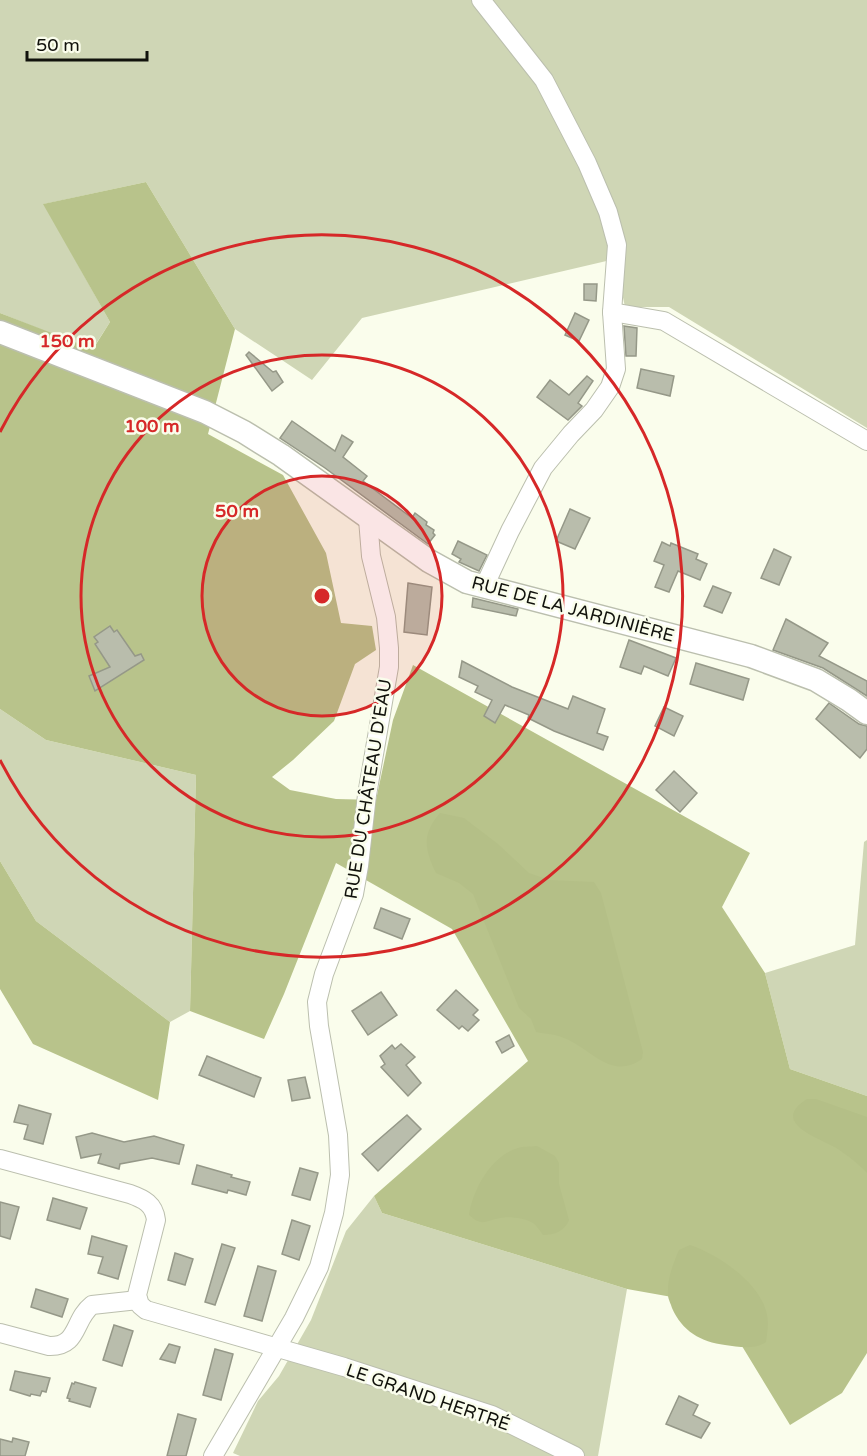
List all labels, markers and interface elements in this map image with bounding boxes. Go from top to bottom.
scale bar [27,24,147,62]
text: 50 m [36,34,80,56]
text: 150 m [39,330,95,352]
text: 100 m [124,415,180,437]
text: 50 m [215,500,259,522]
street label: RUE DE LA JARDINIÈRE [469,571,677,647]
centre of rings [312,586,332,606]
street label: RUE DU CHÂTEAU D'EAU [340,677,396,901]
street label: LE GRAND HERTRÉ [343,1359,513,1435]

